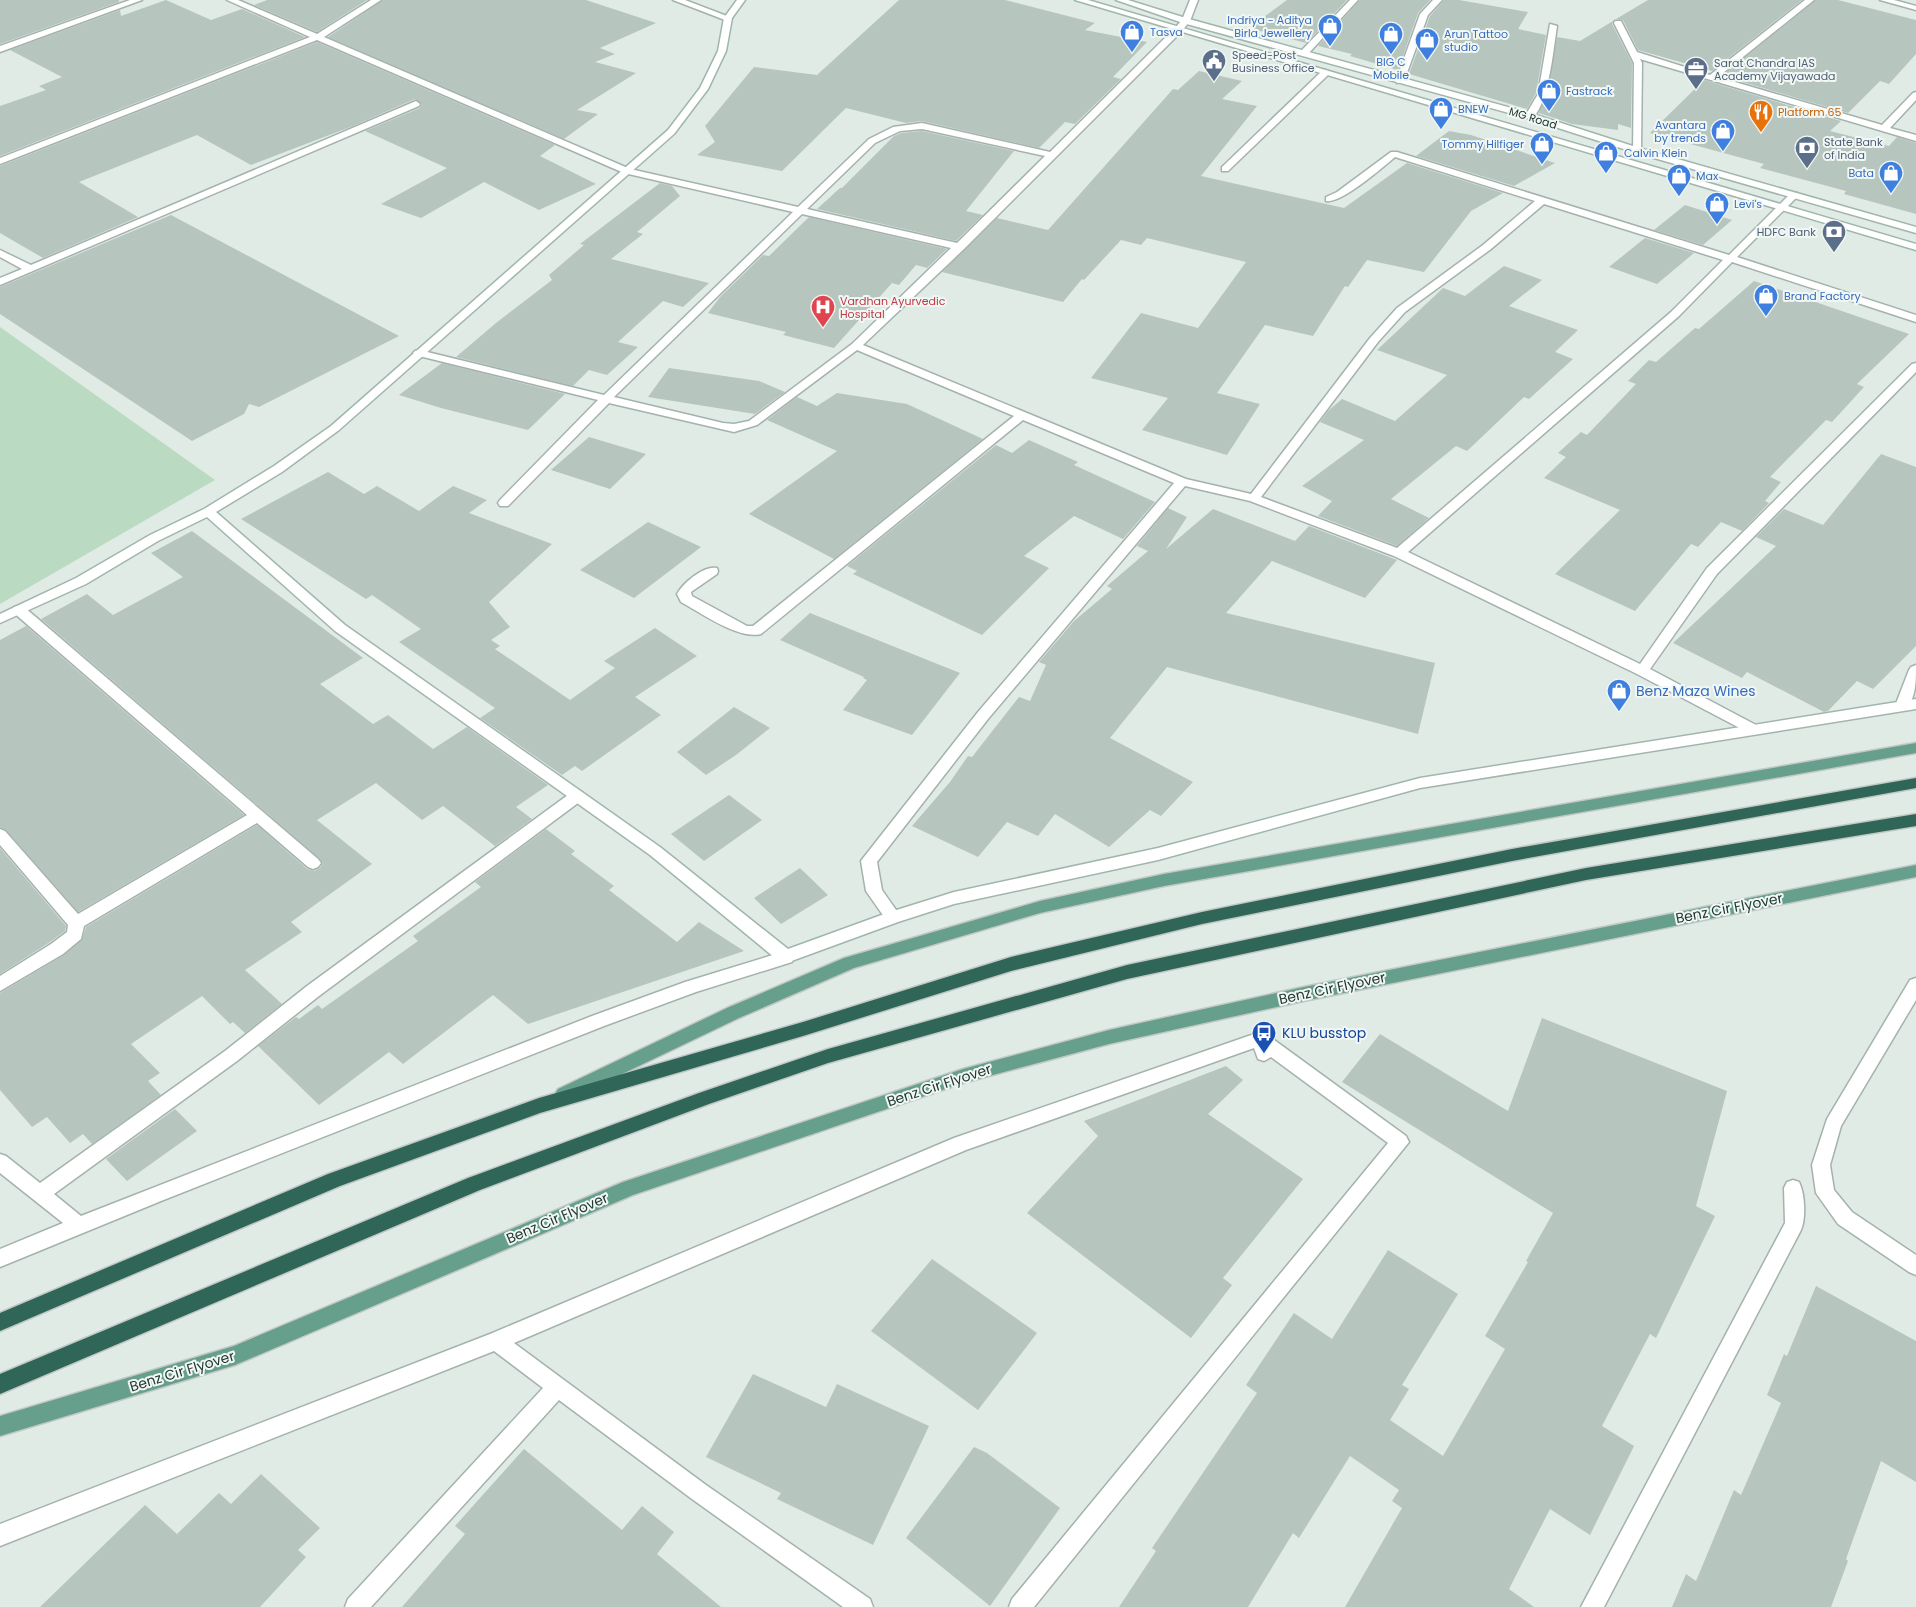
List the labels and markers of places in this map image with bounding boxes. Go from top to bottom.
place label: Indriya - Aditya Birla Jewellery [1227,12,1313,41]
shop icon: Indriya - Aditya Birla Jewellery [1317,13,1343,47]
shop icon: Tasva [1119,19,1145,53]
shop icon: BIG C Mobile [1378,21,1404,55]
place label: Tasva [1150,24,1183,40]
place label: Arun Tattoo studio [1444,26,1508,55]
shop icon: Arun Tattoo studio [1414,27,1440,61]
place label: Speed-Post Business Office [1232,47,1315,76]
public building icon: Speed-Post Business Office [1201,48,1227,82]
place label: BIG C Mobile [1373,54,1409,83]
place label: Sarat Chandra IAS Academy Vijayawada [1714,55,1836,84]
office icon: Sarat Chandra IAS Academy Vijayawada [1683,56,1709,90]
shop icon: Fastrack [1536,78,1562,112]
place label: Fastrack [1566,83,1613,99]
shop icon: BNEW [1428,96,1454,130]
restaurant icon: Platform 65 [1748,99,1774,133]
place label: BNEW [1458,101,1489,117]
place label: Platform 65 [1778,104,1842,120]
place label: Avantara by trends [1654,117,1706,146]
shop icon: Avantara by trends [1710,118,1736,152]
shop icon: Tommy Hilfiger [1529,131,1555,165]
place label: State Bank of India [1824,134,1883,163]
bank icon: State Bank of India [1794,135,1820,169]
place label: Tommy Hilfiger [1442,136,1524,152]
shop icon: Calvin Klein [1593,140,1619,174]
place label: Calvin Klein [1624,145,1687,161]
shop icon: Bata [1878,160,1904,194]
shop icon: Max [1666,163,1692,197]
place label: Bata [1848,165,1874,181]
place label: Max [1696,168,1719,184]
shop icon: Levi's [1704,191,1730,225]
place label: Levi's [1734,196,1762,212]
bank icon: HDFC Bank [1821,219,1847,253]
place label: HDFC Bank [1757,224,1816,240]
shop icon: Brand Factory [1753,283,1779,317]
place label: Brand Factory [1784,288,1861,304]
place label: Vardhan Ayurvedic Hospital [840,293,946,322]
hospital icon: Vardhan Ayurvedic Hospital [810,294,836,328]
shop icon: Benz Maza Wines [1606,678,1632,712]
place label: Benz Maza Wines [1636,681,1755,701]
bus stop icon: KLU busstop [1251,1020,1277,1054]
place label: KLU busstop [1282,1023,1366,1043]

